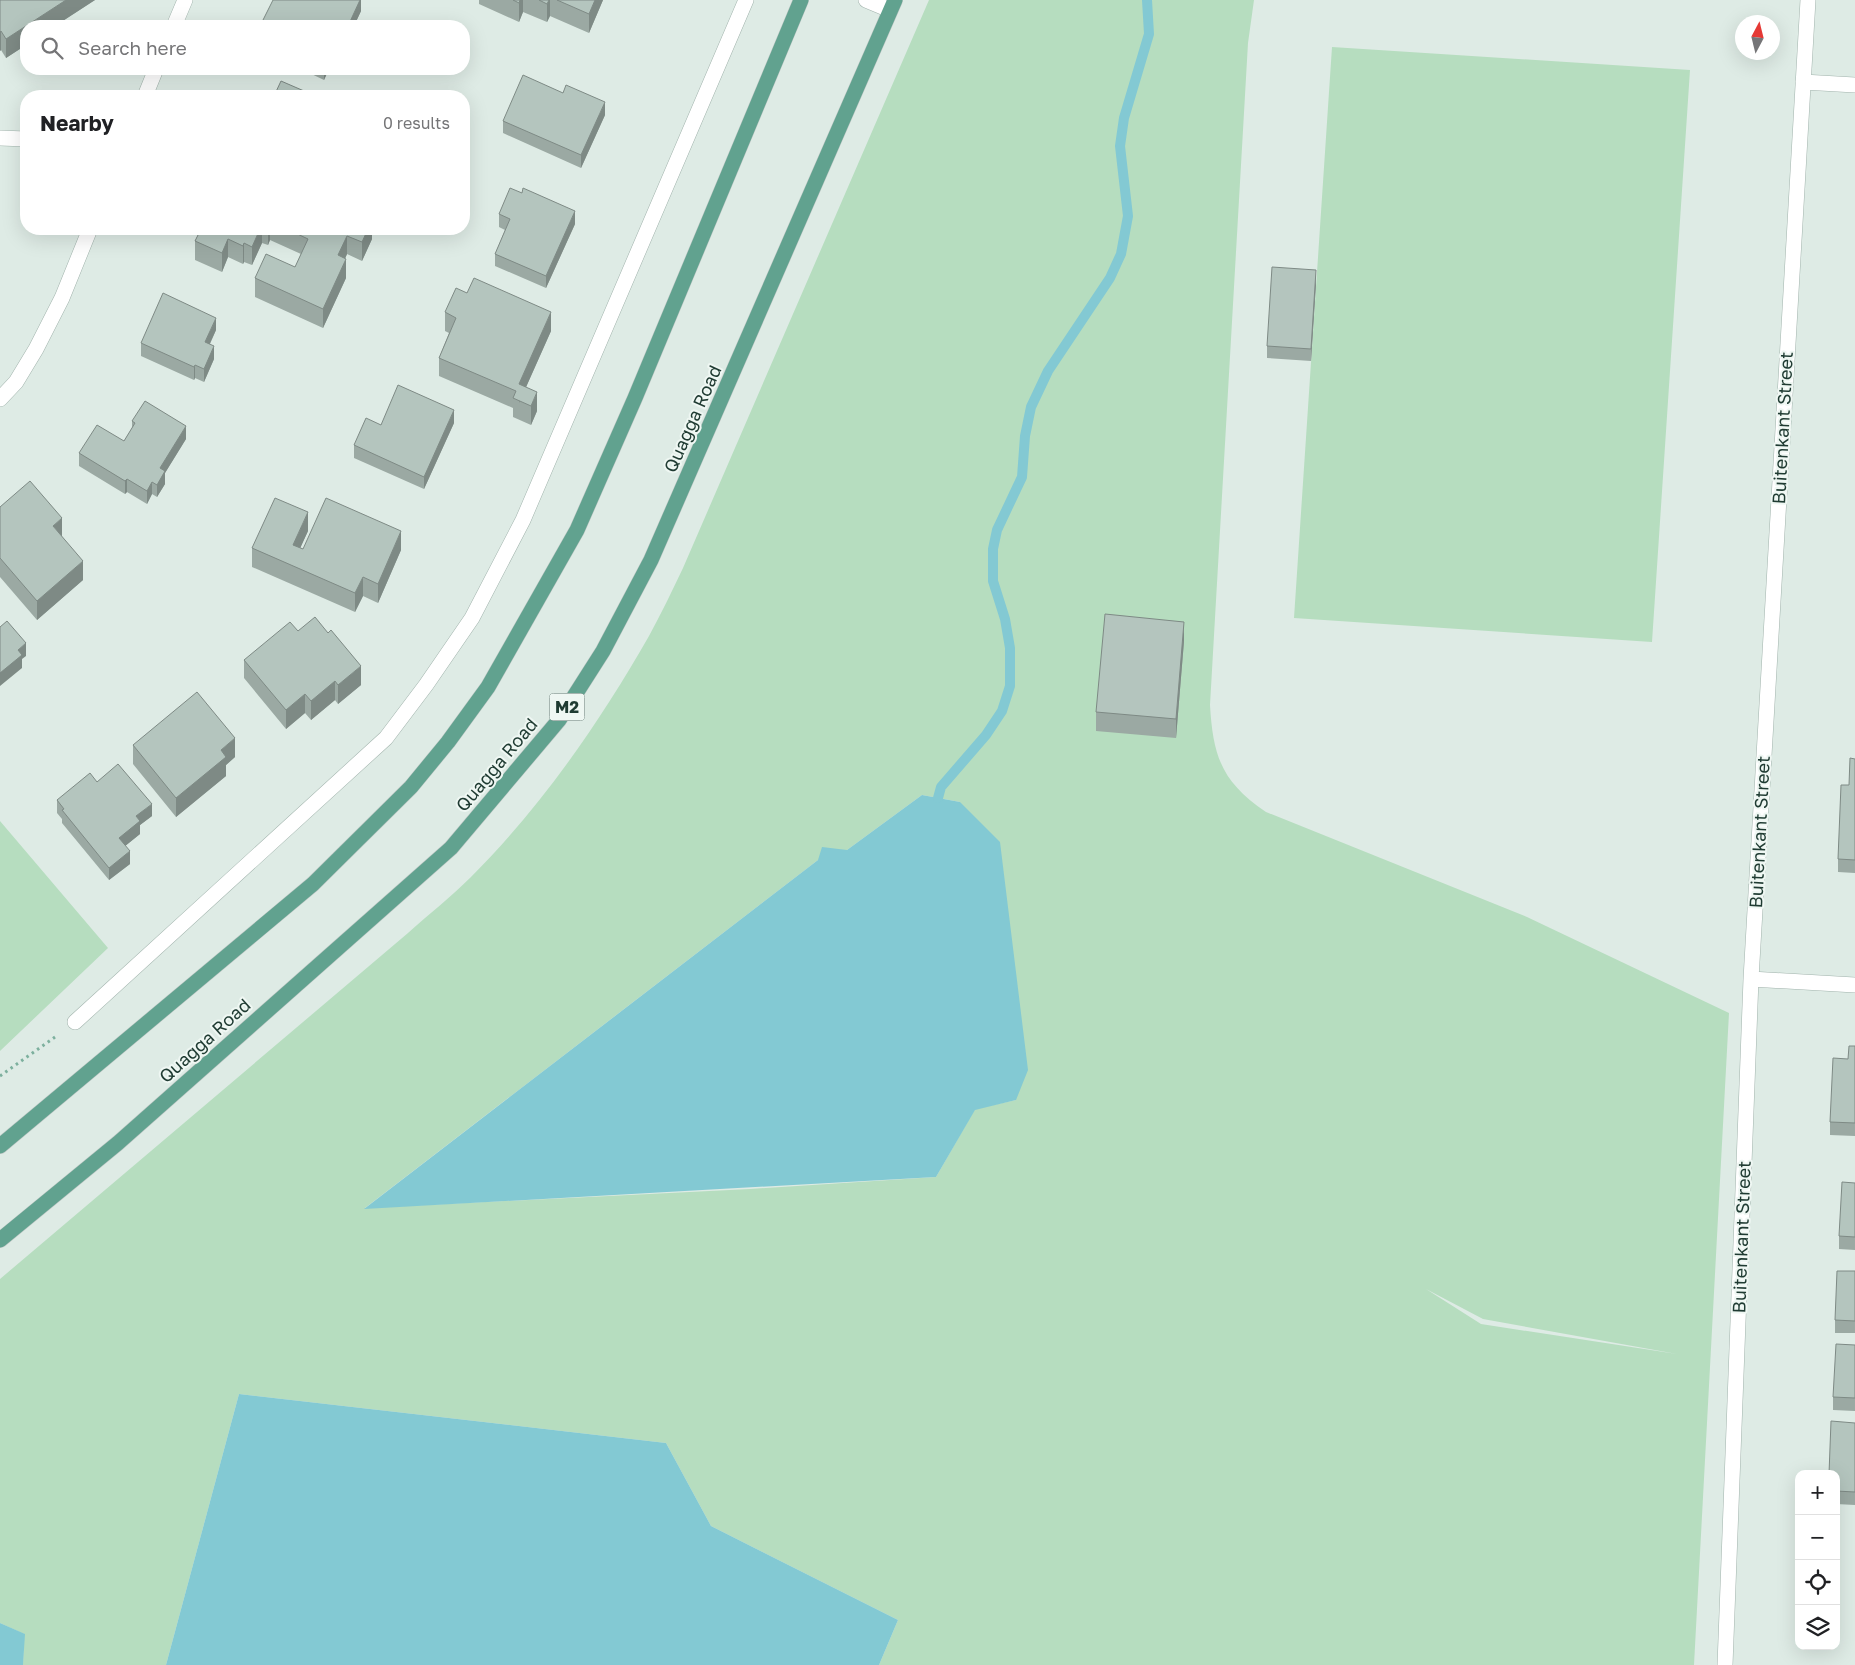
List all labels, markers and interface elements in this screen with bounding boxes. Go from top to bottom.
north arrow [1735,15,1780,60]
search box [20,20,470,75]
icon: search [38,34,66,62]
text: Search here [78,36,187,59]
text: Nearby [40,110,114,136]
text: 0 results [383,113,450,133]
street label: Buitenkant Street [1767,351,1797,505]
street label: Quagga Road [659,361,726,476]
road number: M2 [550,694,584,720]
street label: Quagga Road [451,713,542,816]
street label: Buitenkant Street [1744,755,1774,909]
street label: Quagga Road [154,994,255,1087]
street label: Buitenkant Street [1727,1160,1755,1314]
map controls [1795,1470,1840,1650]
button: + [1795,1470,1840,1515]
button: − [1795,1515,1840,1560]
button: locate [1795,1560,1840,1605]
button: layers [1795,1605,1840,1650]

